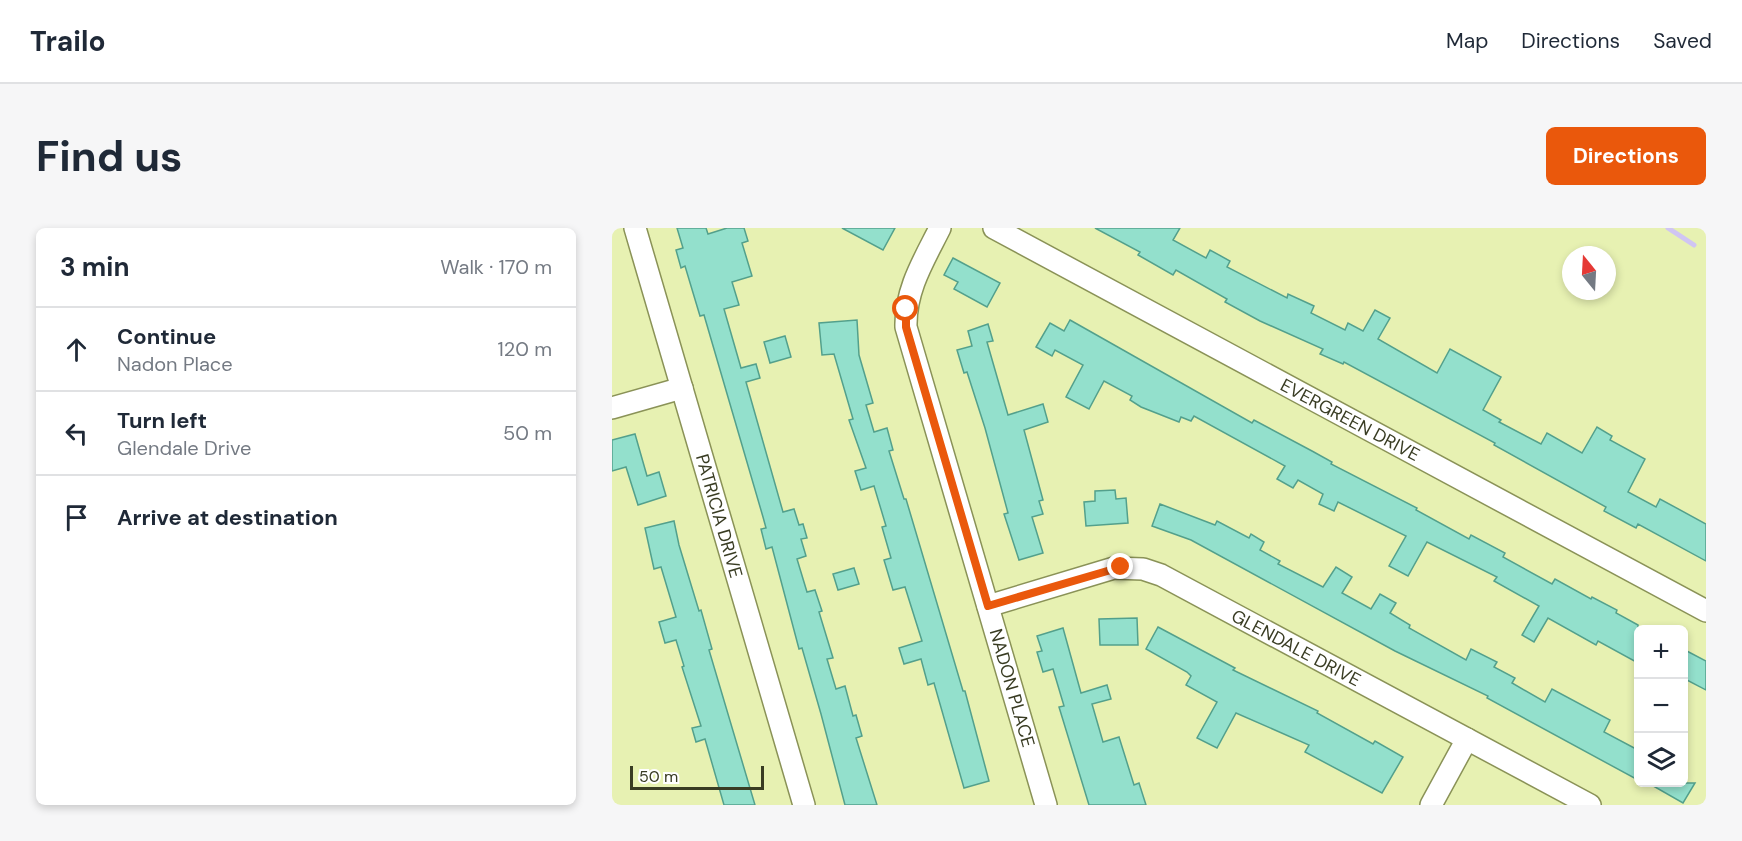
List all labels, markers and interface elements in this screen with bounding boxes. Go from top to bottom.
text: Trailo [30,23,106,60]
text: Map [1446,27,1488,55]
text: Directions [1521,27,1620,55]
text: Saved [1653,27,1712,55]
button: Directions [1546,127,1706,185]
text: Find us [36,129,182,184]
north arrow [1562,246,1616,300]
text: 3 min [60,250,129,284]
text: Walk · 170 m [440,254,552,280]
route start [892,295,918,321]
text: Continue [117,322,216,351]
icon: ahead [60,333,93,366]
text: 120 m [498,336,552,362]
text: Nadon Place [117,351,233,377]
street label: EVERGREEN DRIVE [1276,373,1424,467]
text: Turn left [117,406,207,435]
icon: left [60,417,93,450]
text: 50 m [503,420,552,446]
text: Glendale Drive [117,435,251,461]
street label: PATRICIA DRIVE [690,451,748,581]
icon: arrive [60,501,93,534]
text: Arrive at destination [117,503,338,532]
route end [1107,553,1133,579]
street label: GLENDALE DRIVE [1227,604,1365,692]
map controls [1634,625,1688,787]
button: + [1634,625,1688,679]
street label: NADON PLACE [984,626,1040,750]
button: − [1634,679,1688,733]
button: layers [1634,733,1688,787]
scale bar [630,763,764,790]
text: 50 m [639,766,678,787]

